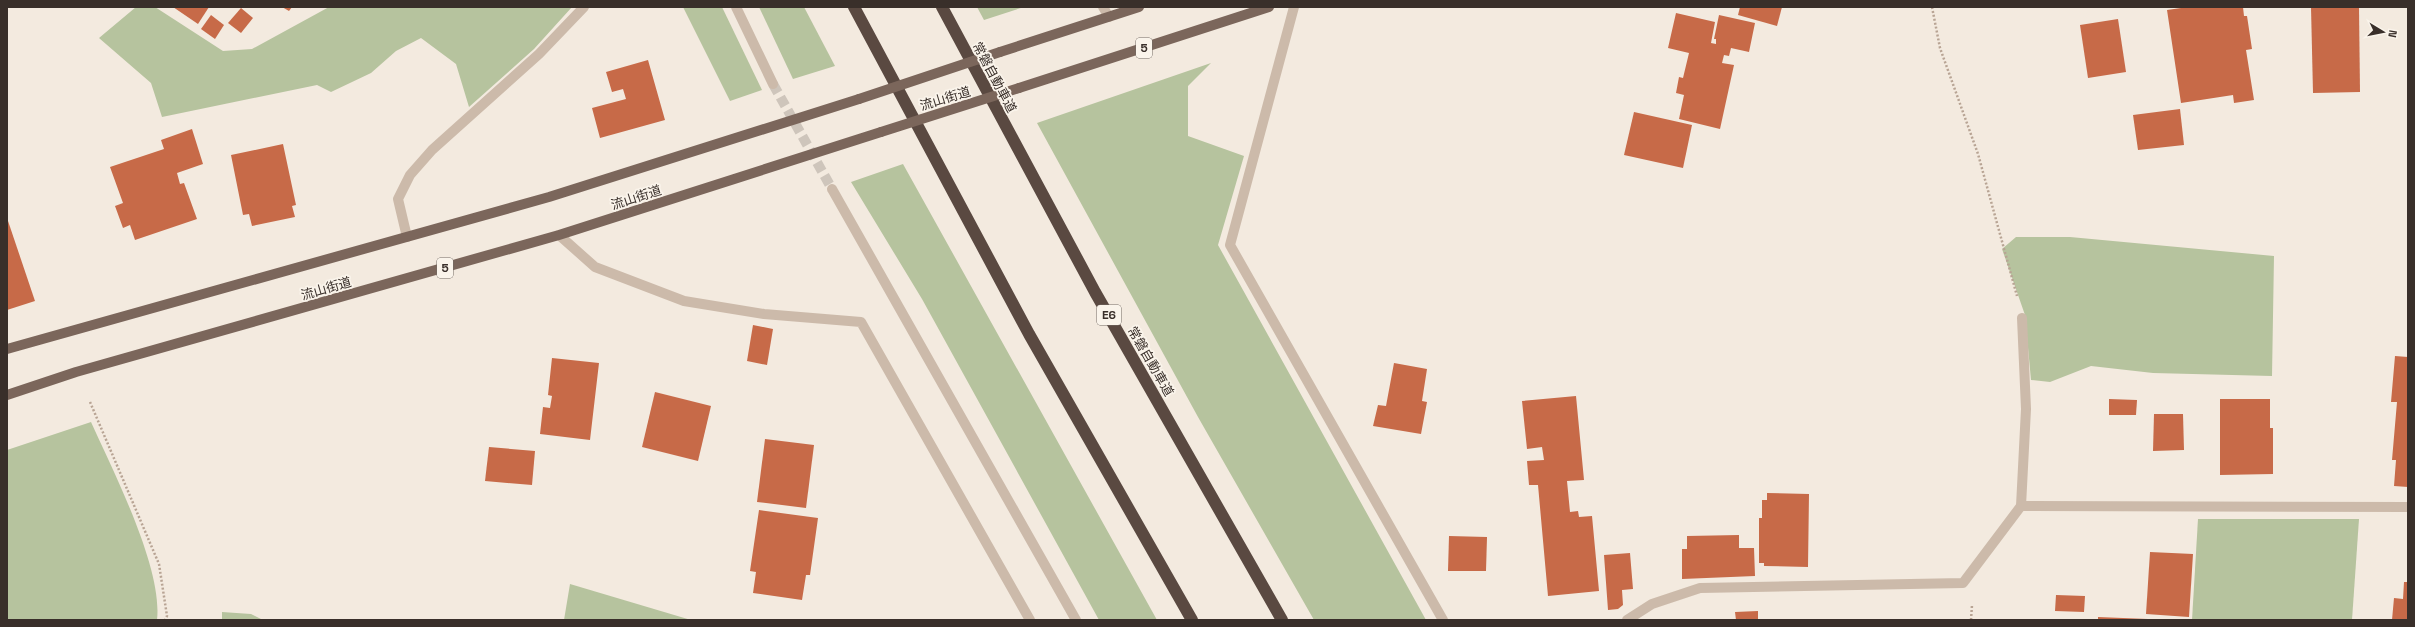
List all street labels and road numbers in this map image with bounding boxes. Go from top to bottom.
road number: 5 [1136,38,1152,58]
street label: 常磐自動車道 [969,39,1020,116]
street label: 流山街道 [918,83,973,114]
street label: 流山街道 [609,181,664,214]
road number: 5 [437,258,453,278]
street label: 流山街道 [299,273,353,304]
road number: E6 [1097,305,1121,325]
street label: 常磐自動車道 [1124,323,1177,399]

